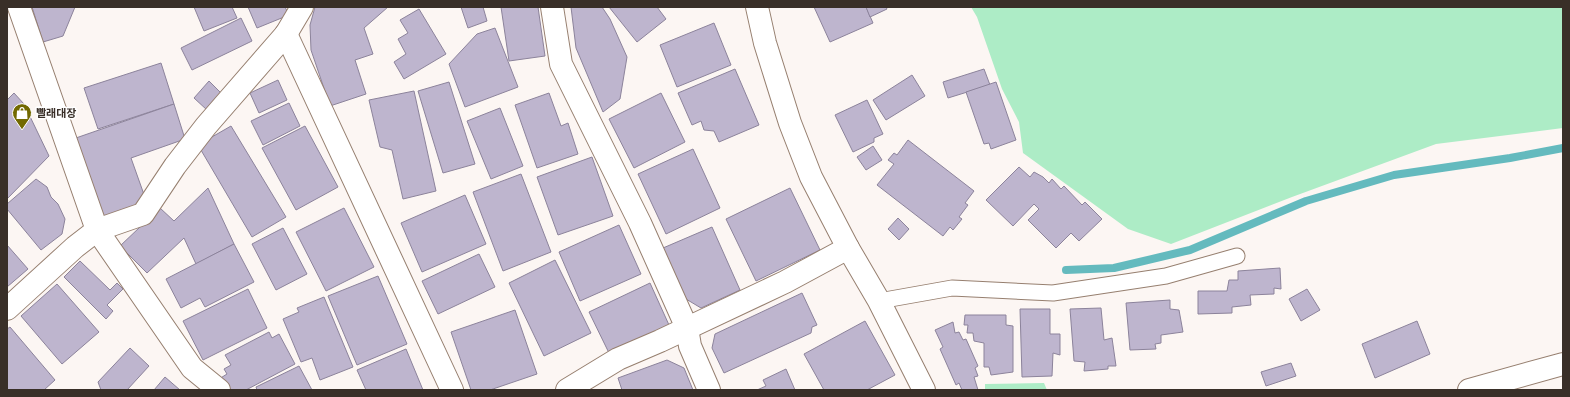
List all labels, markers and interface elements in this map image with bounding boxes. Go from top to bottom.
shop icon: 빨래대장 [11,102,33,130]
place label: 빨래대장 [36,106,76,120]

